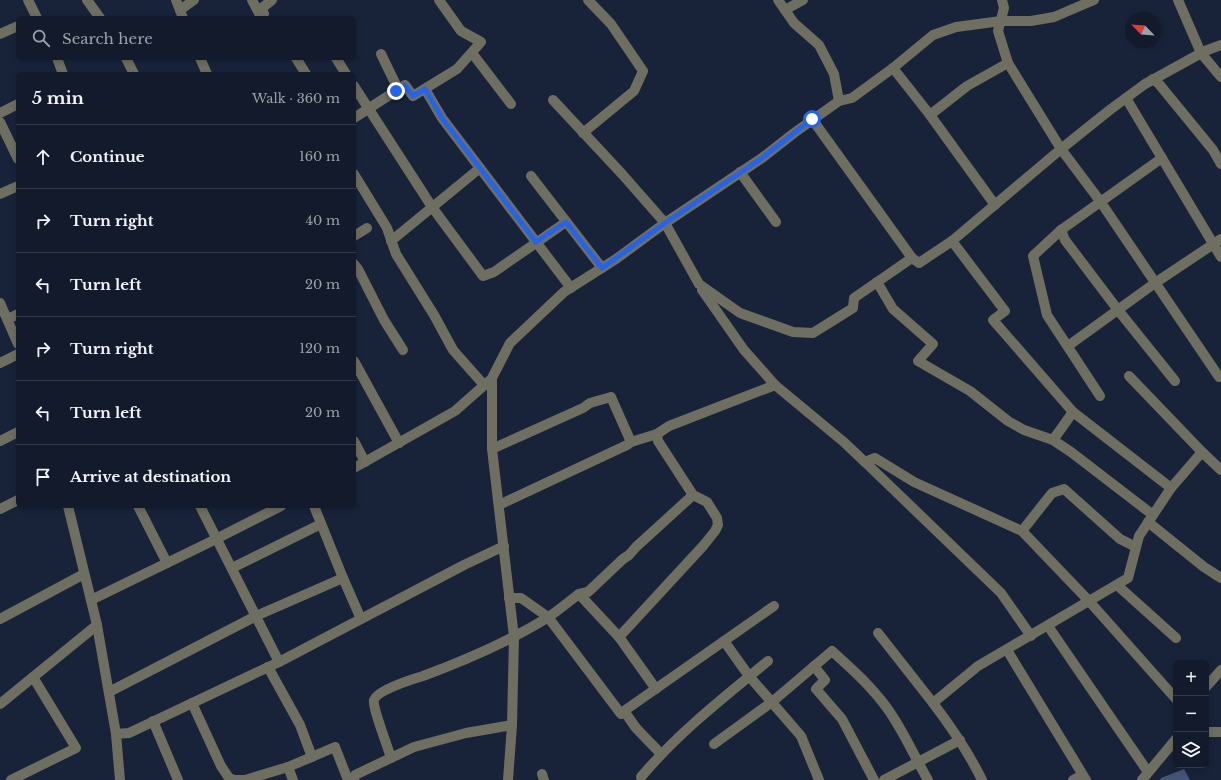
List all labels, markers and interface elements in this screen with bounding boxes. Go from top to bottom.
north arrow [1125,12,1161,48]
search box [16,16,356,60]
icon: search [30,27,52,49]
text: Search here [62,29,153,48]
route end [387,82,405,100]
text: 5 min [32,88,84,109]
text: Walk · 360 m [252,90,340,107]
route start [803,110,821,128]
icon: ahead [32,146,54,168]
text: Continue [70,147,145,166]
text: 160 m [299,148,340,165]
icon: right [32,210,54,232]
text: Turn right [70,211,153,230]
text: 40 m [305,212,340,229]
icon: left [32,274,54,296]
text: Turn left [70,275,141,294]
text: 20 m [305,276,340,293]
icon: right [32,338,54,360]
text: Turn right [70,339,153,358]
text: 120 m [299,340,340,357]
icon: left [32,402,54,424]
text: Turn left [70,403,141,422]
text: 20 m [305,404,340,421]
icon: arrive [32,466,54,488]
text: Arrive at destination [70,467,231,486]
map controls [1173,660,1209,768]
button: + [1173,660,1209,696]
button: − [1173,696,1209,732]
button: layers [1173,732,1209,768]

